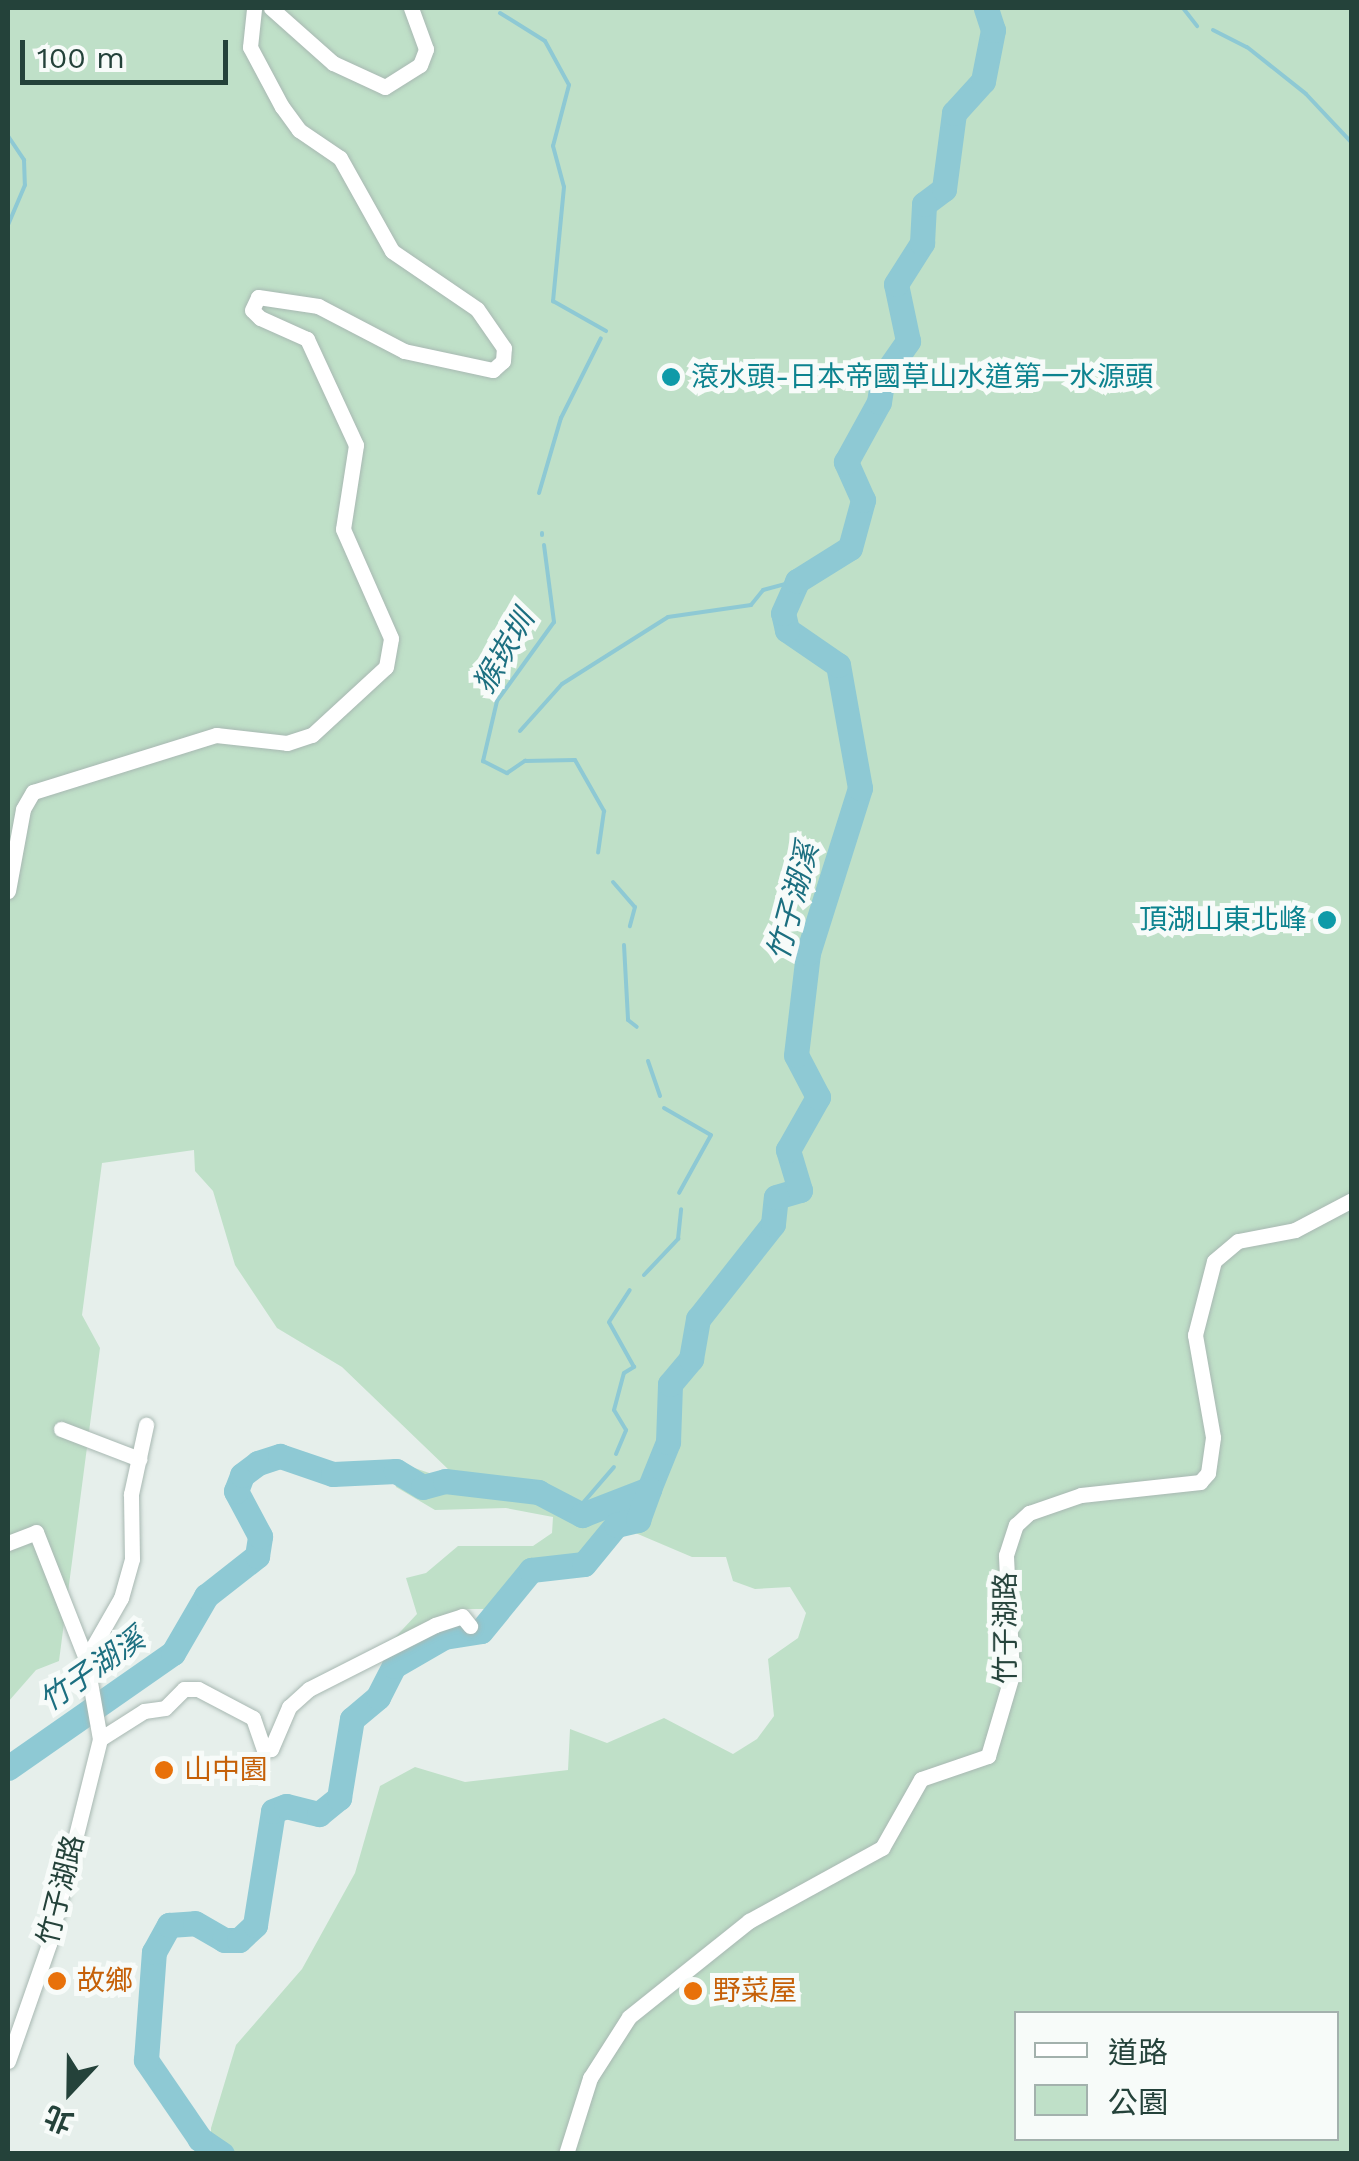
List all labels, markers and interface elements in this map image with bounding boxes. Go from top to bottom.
scale bar [25,20,232,82]
text: 100 m [37,40,125,75]
place label: 滾水頭-日本帝國草山水道第一水源頭 [691,360,1153,394]
marker: 滾水頭-日本帝國草山水道第一水源頭 [660,366,682,388]
water label: 猴崁圳 [466,604,542,700]
water label: 竹子湖溪 [760,839,826,965]
place label: 頂湖山東北峰 [1139,903,1307,937]
marker: 頂湖山東北峰 [1316,909,1338,931]
street label: 竹子湖路 [989,1572,1023,1684]
water label: 竹子湖溪 [33,1621,151,1719]
place label: 山中園 [184,1753,268,1787]
marker: 山中園 [153,1759,175,1781]
street label: 竹子湖路 [31,1832,91,1948]
place label: 故鄉 [77,1964,133,1998]
marker: 故鄉 [46,1970,68,1992]
place label: 野菜屋 [713,1974,797,2008]
marker: 野菜屋 [682,1980,704,2002]
legend [1014,2011,1339,2141]
text: 道路 [1108,2035,1168,2070]
north arrow [20,2041,120,2141]
text: 公園 [1108,2085,1168,2120]
text: 北 [39,2099,78,2140]

